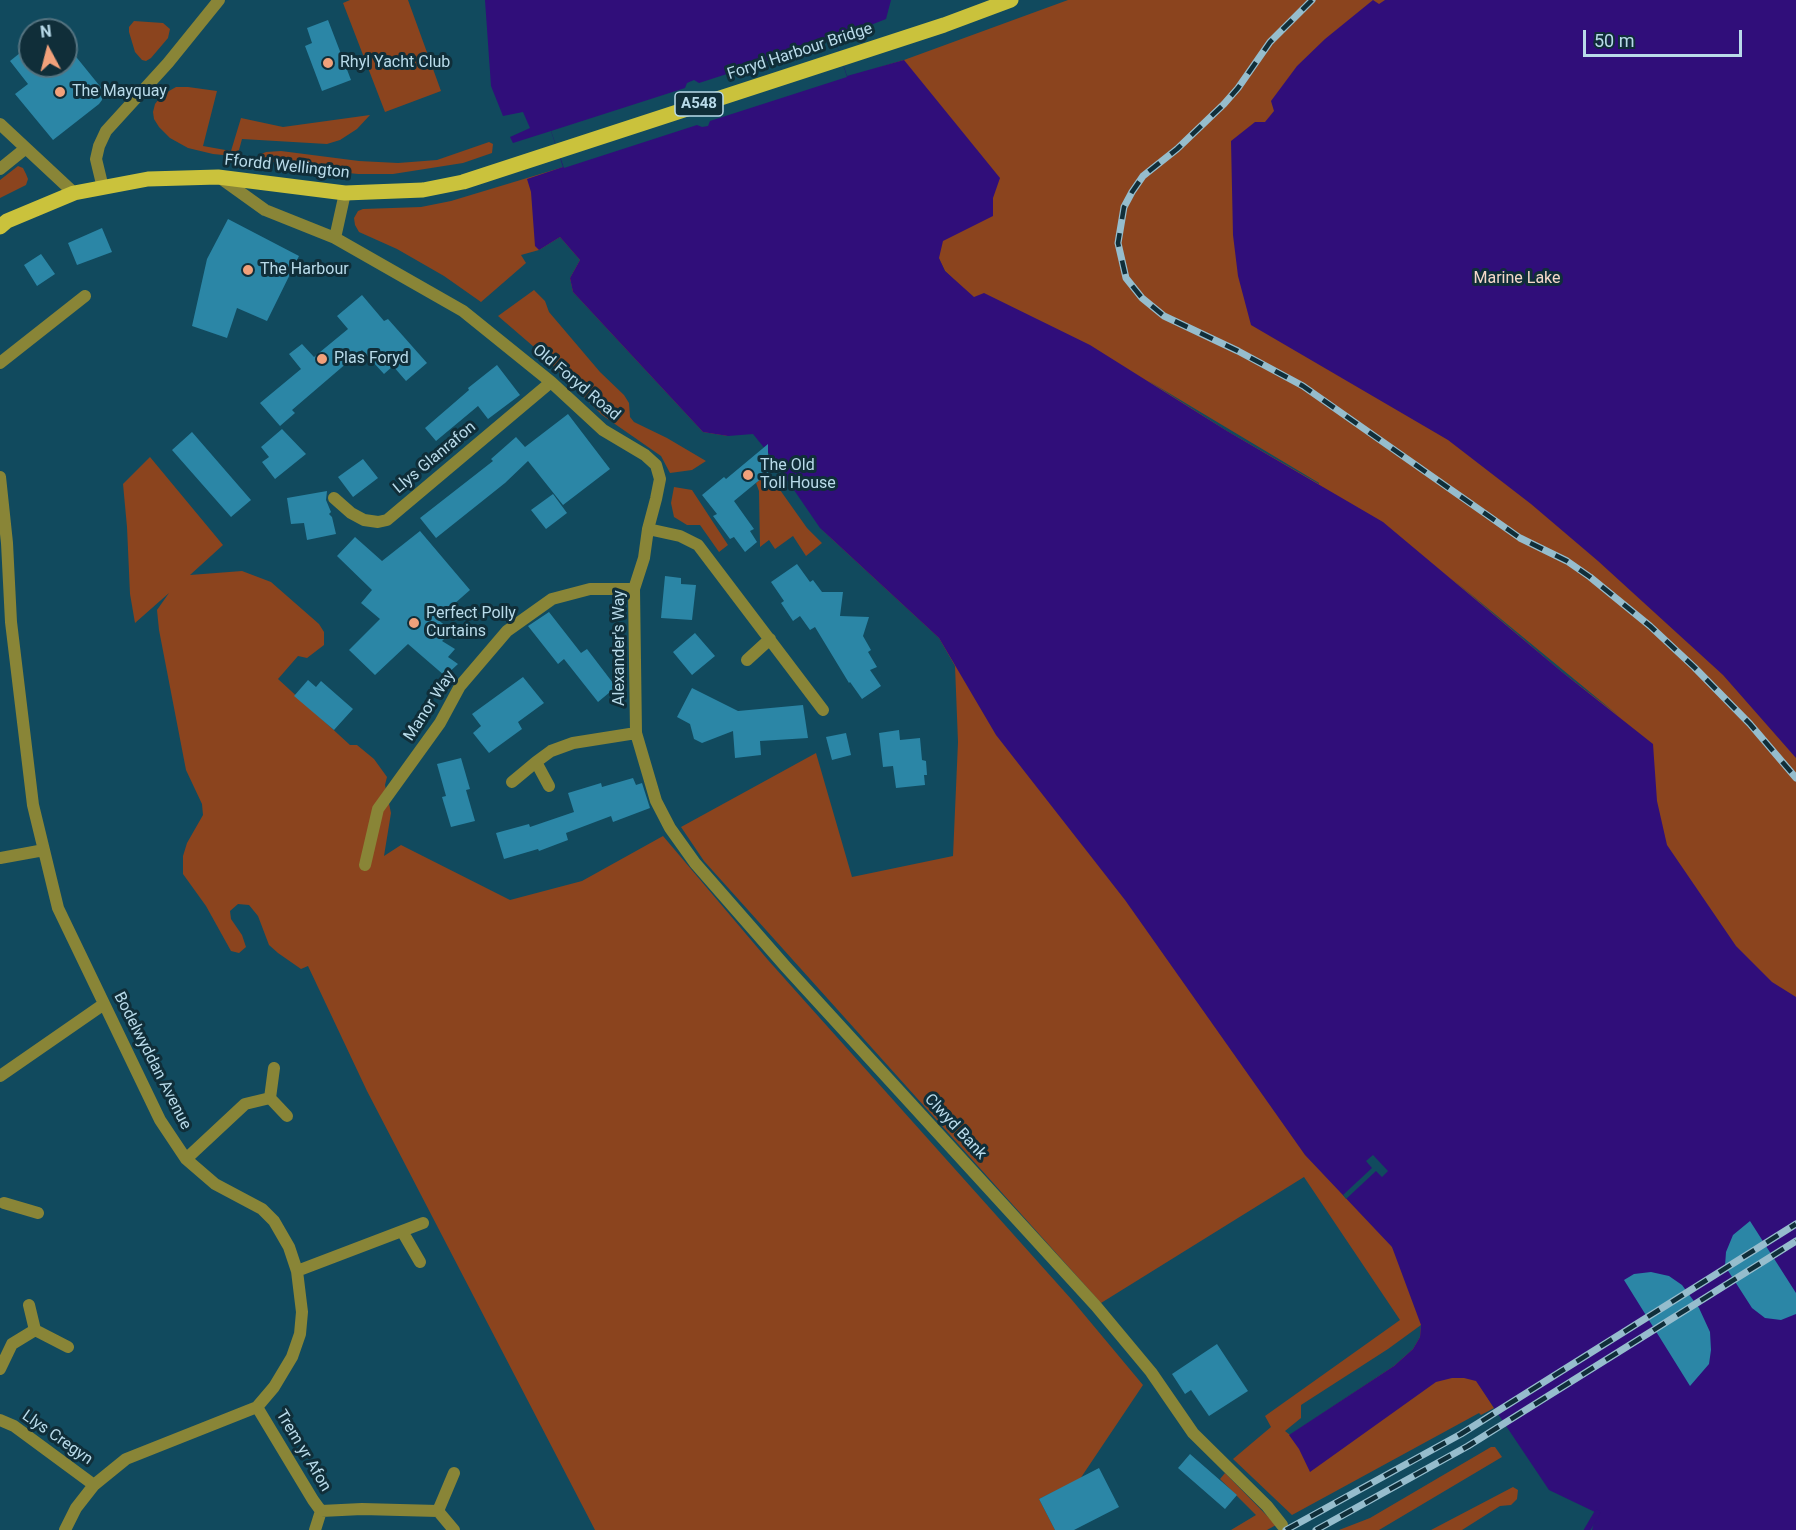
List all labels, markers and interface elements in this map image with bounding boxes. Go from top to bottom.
north arrow [18,18,78,78]
scale bar [1586,18,1745,56]
street label: Foryd Harbour Bridge [725,19,875,85]
text: N [39,22,53,42]
text: 50 m [1594,30,1634,51]
place label: Rhyl Yacht Club [340,53,450,73]
marker: Rhyl Yacht Club [321,56,335,70]
place label: The Mayquay [72,82,167,102]
marker: The Mayquay [53,85,67,99]
road number: A548 [675,92,723,116]
street label: Ffordd Wellington [223,151,351,183]
place label: The Harbour [260,260,349,280]
marker: The Harbour [241,263,255,277]
park label: Marine Lake [1473,269,1561,289]
street label: Old Foryd Road [528,341,624,425]
place label: Plas Foryd [334,349,409,369]
marker: Plas Foryd [315,352,329,366]
street label: Llys Glanrafon [390,418,480,498]
place label: The Old Toll House [760,456,836,494]
marker: The Old Toll House [741,468,755,482]
street label: Alexander's Way [610,590,630,706]
place label: Perfect Polly Curtains [426,604,516,642]
marker: Perfect Polly Curtains [407,616,421,630]
street label: Manor Way [400,667,460,745]
street label: Bodelwyddan Avenue [109,989,195,1133]
street label: Clwyd Bank [920,1090,990,1164]
street label: Llys Cregyn [18,1407,96,1469]
street label: Trem yr Afon [271,1407,335,1495]

